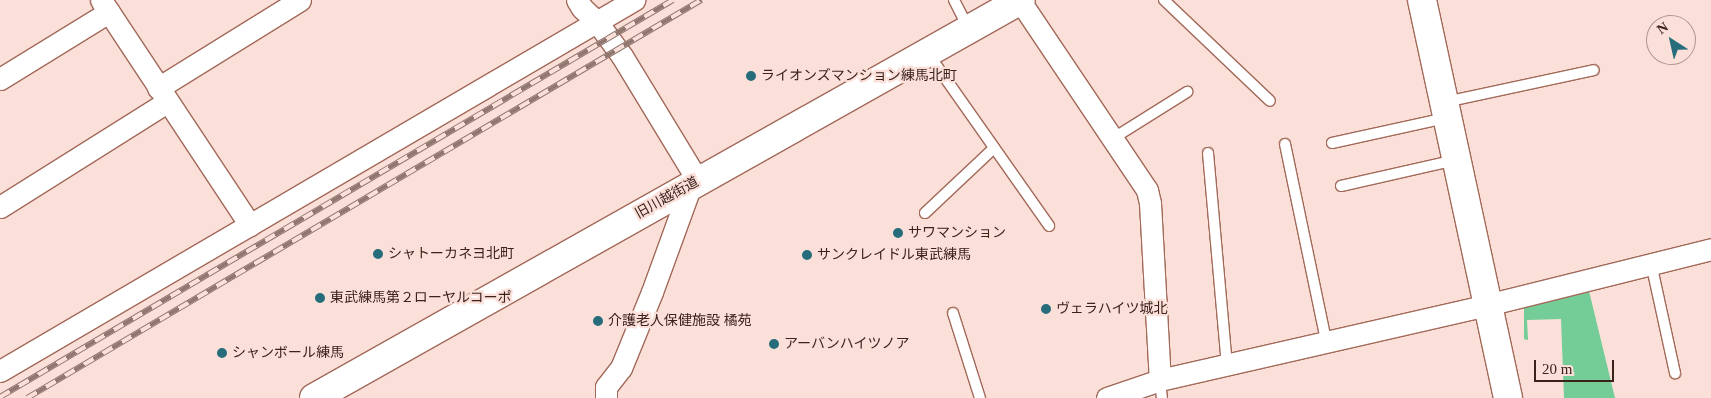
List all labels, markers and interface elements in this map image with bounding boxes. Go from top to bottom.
north arrow [1646,15,1696,65]
text: N [1654,19,1671,37]
place label: ライオンズマンション練馬北町 [761,68,957,84]
marker: ライオンズマンション練馬北町 [745,70,757,82]
street label: 旧川越街道 [632,174,702,222]
place label: サワマンション [908,225,1006,241]
marker: サワマンション [892,227,904,239]
place label: シャトーカネヨ北町 [388,246,514,262]
place label: サンクレイドル東武練馬 [817,247,971,263]
marker: シャトーカネヨ北町 [372,248,384,260]
marker: サンクレイドル東武練馬 [801,249,813,261]
place label: 東武練馬第２ローヤルコーポ [330,290,512,306]
marker: 東武練馬第２ローヤルコーポ [314,292,326,304]
place label: ヴェラハイツ城北 [1056,301,1168,317]
marker: ヴェラハイツ城北 [1040,303,1052,315]
place label: 介護老人保健施設 橘苑 [608,313,751,329]
marker: 介護老人保健施設 橘苑 [592,315,604,327]
place label: アーバンハイツノア [784,336,909,352]
marker: アーバンハイツノア [768,338,780,350]
place label: シャンボール練馬 [232,345,344,361]
marker: シャンボール練馬 [216,347,228,359]
scale bar [1536,350,1616,382]
text: 20 m [1542,361,1572,377]

